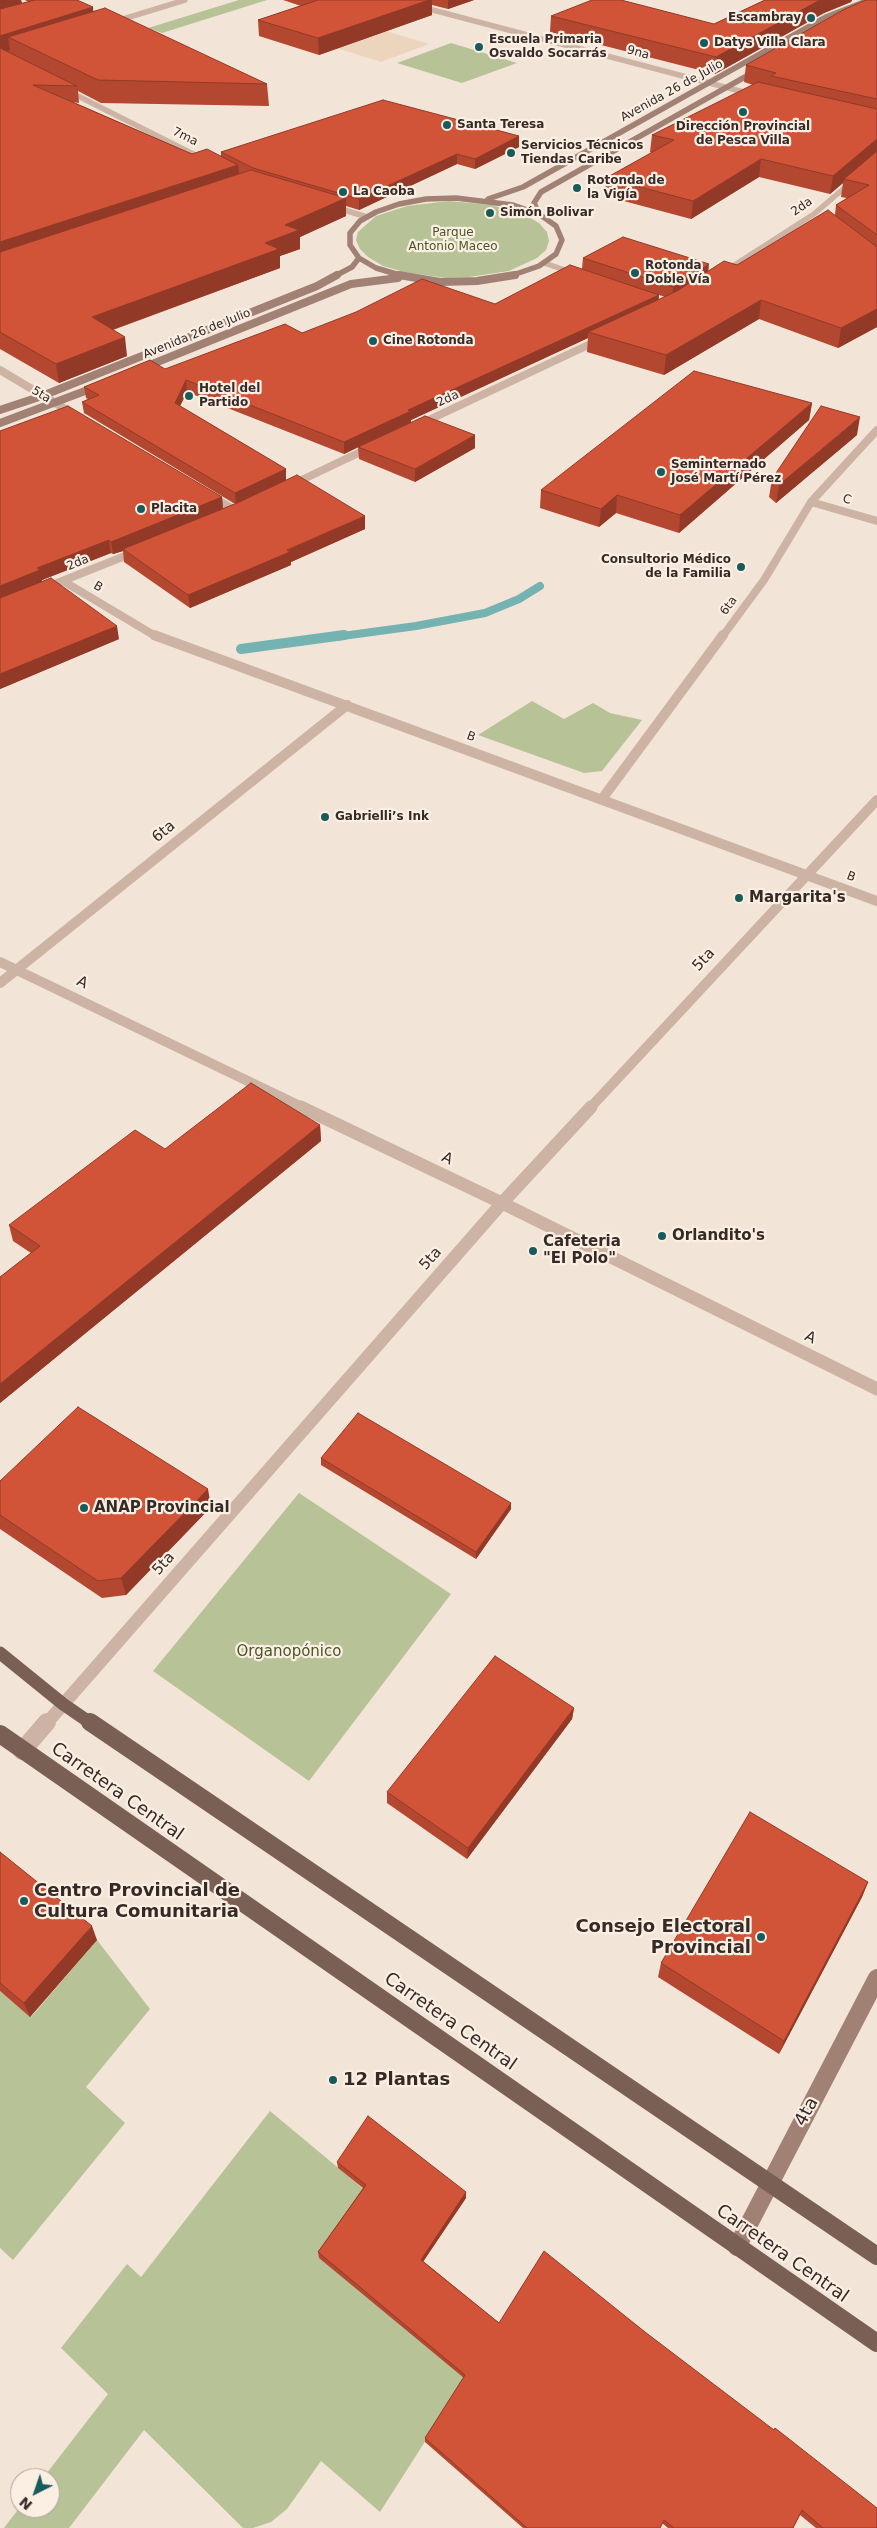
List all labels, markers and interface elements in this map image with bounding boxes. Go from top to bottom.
place label: Escambray [728,11,801,25]
marker: Escambray [805,12,817,24]
place label: Escuela Primaria Osvaldo Socarrás [489,33,607,61]
place label: Datys Villa Clara [714,36,826,50]
marker: Datys Villa Clara [698,37,710,49]
marker: Escuela Primaria Osvaldo Socarrás [473,41,485,53]
street label: 9na [625,43,651,63]
street label: Avenida 26 de Julio [618,57,726,125]
marker: Dirección Provincial de Pesca Villa [737,106,749,118]
place label: Santa Teresa [457,118,544,132]
marker: Santa Teresa [441,119,453,131]
place label: Dirección Provincial de Pesca Villa [676,120,810,148]
street label: 7ma [170,125,200,149]
place label: Servicios Técnicos Tiendas Caribe [521,139,643,167]
marker: Servicios Técnicos Tiendas Caribe [505,147,517,159]
place label: Rotonda de la Vigía [587,174,665,202]
marker: Rotonda de la Vigía [571,182,583,194]
place label: La Caoba [353,185,415,199]
marker: La Caoba [337,186,349,198]
street label: 2da [789,195,815,219]
place label: Simón Bolivar [500,206,594,220]
marker: Simón Bolivar [484,207,496,219]
park label: Parque Antonio Maceo [409,226,497,254]
place label: Rotonda Doble Vía [645,259,710,287]
marker: Rotonda Doble Vía [629,267,641,279]
street label: Avenida 26 de Julio [141,306,253,362]
place label: Cine Rotonda [383,334,473,348]
marker: Cine Rotonda [367,335,379,347]
place label: Hotel del Partido [199,382,260,410]
street label: 5ta [29,384,53,406]
street label: 2da [435,388,461,410]
marker: Hotel del Partido [183,390,195,402]
place label: Seminternado José Martí Pérez [671,458,781,486]
marker: Seminternado José Martí Pérez [655,466,667,478]
street label: C [841,492,853,508]
place label: Placita [151,502,197,516]
marker: Placita [135,503,147,515]
street label: 2da [65,552,91,574]
place label: Consultorio Médico de la Familia [601,553,731,581]
marker: Consultorio Médico de la Familia [735,561,747,573]
street label: B [91,579,105,595]
street label: 6ta [717,594,741,618]
street label: B [465,729,477,745]
place label: Gabrielli’s Ink [335,810,429,824]
marker: Gabrielli’s Ink [319,811,331,823]
street label: 6ta [149,817,179,847]
street label: B [845,869,857,885]
place label: Margarita's [749,889,846,907]
marker: Margarita's [733,892,745,904]
street label: 5ta [689,945,719,975]
street label: A [73,973,91,993]
street label: A [438,1149,456,1169]
place label: Orlandito's [672,1227,765,1245]
marker: Orlandito's [656,1230,668,1242]
place label: Cafeteria "El Polo" [543,1233,621,1268]
street label: 5ta [416,1244,446,1274]
marker: Cafeteria "El Polo" [527,1245,539,1257]
street label: A [801,1328,819,1348]
place label: ANAP Provincial [94,1499,230,1517]
marker: ANAP Provincial [78,1502,90,1514]
street label: 5ta [149,1549,179,1579]
park label: Organopónico [237,1643,341,1661]
street label: Carretera Central [47,1738,187,1846]
place label: Centro Provincial de Cultura Comunitaria [34,1880,240,1922]
marker: Centro Provincial de Cultura Comunitaria [18,1895,30,1907]
place label: Consejo Electoral Provincial [575,1916,751,1958]
marker: Consejo Electoral Provincial [755,1931,767,1943]
street label: Carretera Central [380,1968,520,2076]
place label: 12 Plantas [343,2069,450,2091]
marker: 12 Plantas [327,2074,339,2086]
street label: 4ta [791,2094,823,2130]
street label: Carretera Central [712,2200,852,2308]
north arrow [10,2468,60,2518]
text: N [16,2494,35,2513]

